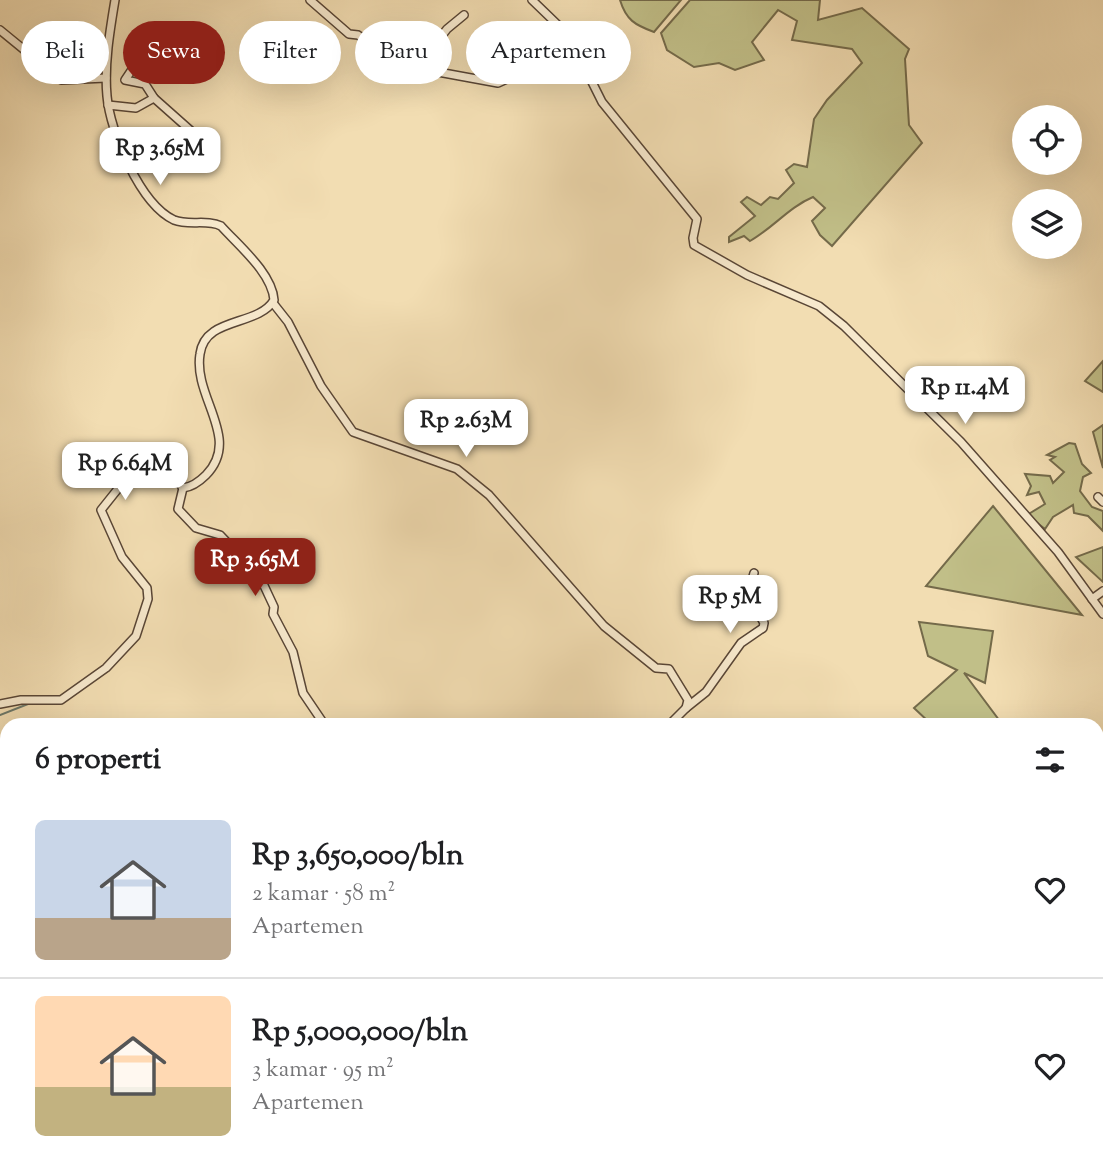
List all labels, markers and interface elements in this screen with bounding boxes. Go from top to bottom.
chip: Beli [21,21,109,84]
chip: Sewa [123,21,225,84]
chip: Filter [239,21,341,84]
chip: Baru [355,21,452,84]
chip: Apartemen [466,21,631,84]
map controls [1012,105,1082,259]
button: locate [1012,105,1082,175]
pin: Rp 3.65M [88,128,232,187]
text: Rp 3.65M [115,133,205,166]
button: layers [1012,189,1082,259]
pin: Rp 11.4M [893,366,1037,426]
text: Rp 11.4M [921,372,1009,405]
pin: Rp 2.63M [394,400,538,459]
text: Rp 2.63M [420,405,512,438]
pin: Rp 6.64M [53,442,197,502]
text: Rp 6.64M [78,448,172,481]
pin: Rp 3.65M [183,538,327,598]
text: Rp 3.65M [210,544,300,577]
pin: Rp 5M [681,576,779,635]
text: Rp 5M [699,581,761,614]
text: 6 properti [35,739,161,782]
icon: filters [1031,741,1069,779]
text: Rp 3,650,000/bln [252,835,464,878]
icon: home [91,848,175,932]
icon: heart [1031,871,1069,909]
text: 2 kamar · 58 m² [252,878,395,911]
text: Apartemen [252,911,364,944]
text: Rp 5,000,000/bln [252,1011,468,1054]
icon: home [91,1024,175,1108]
icon: heart [1031,1047,1069,1085]
text: 3 kamar · 95 m² [252,1054,394,1087]
text: Apartemen [252,1087,364,1120]

